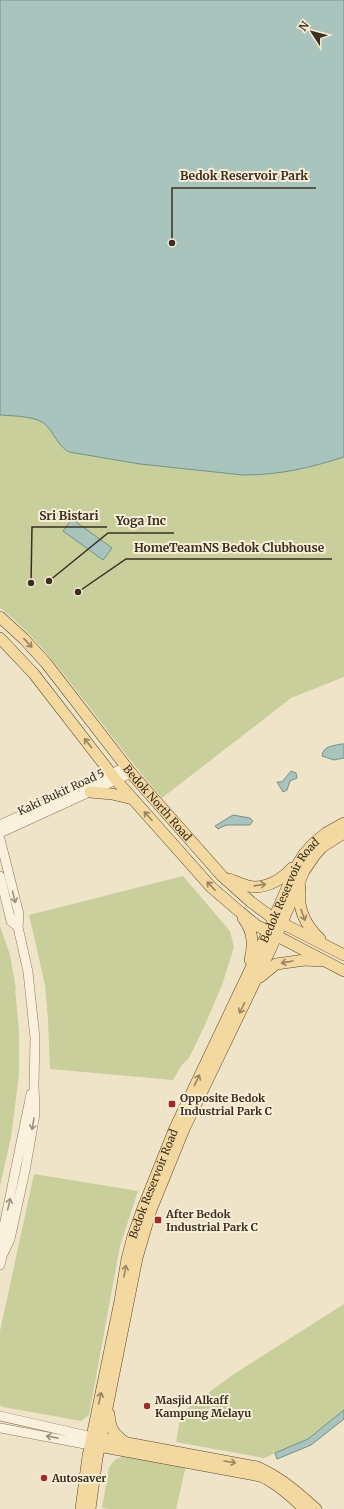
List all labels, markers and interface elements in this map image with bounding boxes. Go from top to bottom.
north arrow [292,12,332,52]
text: N [296,18,312,34]
callout: Bedok Reservoir Park [172,164,316,188]
text: Bedok Reservoir Park [180,168,308,183]
callout: Sri Bistari [32,503,107,527]
text: Sri Bistari [39,508,99,523]
callout: Yoga Inc [108,509,174,533]
text: Yoga Inc [115,513,166,528]
callout: HomeTeamNS Bedok Clubhouse [126,535,332,559]
text: HomeTeamNS Bedok Clubhouse [134,540,325,555]
one-way arrow [23,638,32,648]
one-way arrow [84,737,92,748]
street label: Bedok North Road [120,762,195,844]
street label: Kaki Bukit Road 5 [15,766,107,818]
one-way arrow [143,811,153,821]
street label: Bedok Reservoir Road [257,835,322,945]
one-way arrow [206,881,216,891]
one-way arrow [253,882,266,889]
one-way arrow [11,890,19,903]
one-way arrow [300,908,308,920]
one-way arrow [281,958,294,966]
one-way arrow [238,1002,245,1014]
one-way arrow [194,1075,201,1087]
place label: Opposite Bedok Industrial Park C [180,1091,272,1118]
marker: Opposite Bedok Industrial Park C [167,1099,177,1109]
one-way arrow [29,1117,37,1130]
street label: Bedok Reservoir Road [126,1127,181,1240]
one-way arrow [5,1197,13,1210]
place label: After Bedok Industrial Park C [165,1207,258,1234]
marker: After Bedok Industrial Park C [153,1215,163,1225]
one-way arrow [122,1265,130,1278]
one-way arrow [96,1392,104,1405]
place label: Masjid Alkaff Kampung Melayu [155,1393,251,1420]
marker: Masjid Alkaff Kampung Melayu [142,1401,152,1411]
one-way arrow [46,1433,59,1441]
one-way arrow [223,1458,236,1466]
place label: Autosaver [51,1471,106,1485]
marker: Autosaver [39,1473,49,1483]

